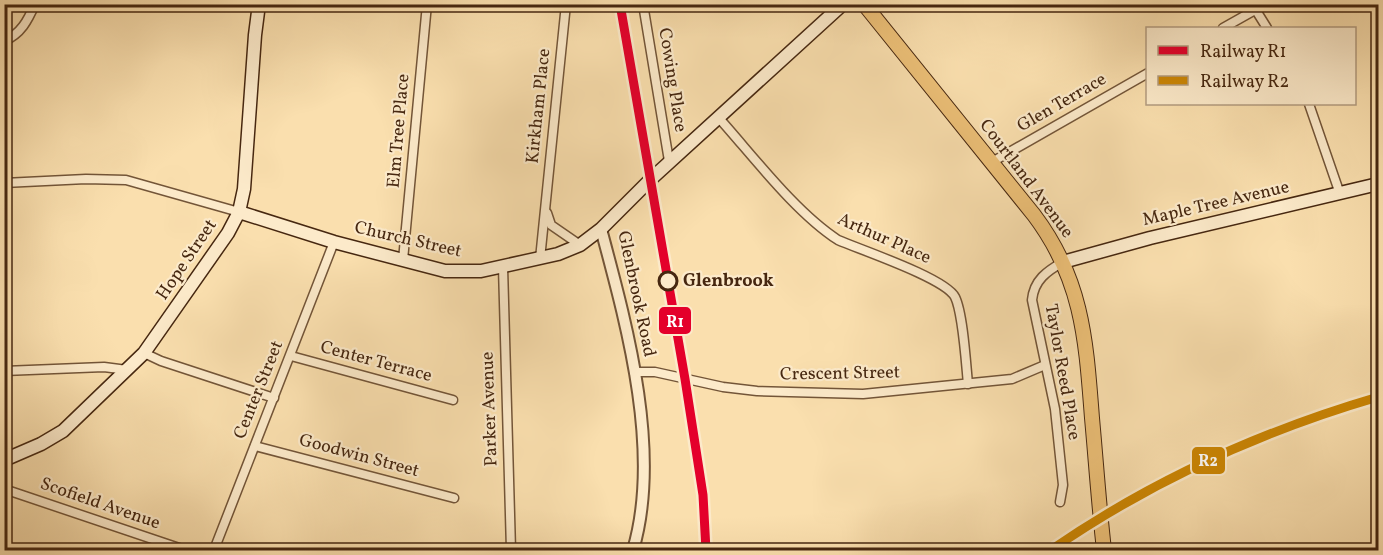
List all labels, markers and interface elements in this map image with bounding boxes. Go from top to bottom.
street label: Cowing Place [651,26,693,134]
legend [1146,27,1356,105]
text: Railway R1 [1200,40,1287,65]
street label: Kirkham Place [521,47,557,165]
street label: Glen Terrace [1013,67,1111,139]
text: Railway R2 [1200,70,1289,95]
street label: Elm Tree Place [382,73,416,189]
street label: Courtland Avenue [973,114,1079,244]
street label: Maple Tree Avenue [1140,175,1292,233]
street label: Arthur Place [833,207,935,271]
street label: Hope Street [151,215,223,305]
street label: Church Street [352,216,464,264]
street label: Glenbrook Road [610,229,662,359]
place label: Glenbrook [683,269,774,294]
marker: Glenbrook [658,271,678,291]
street label: Taylor Reed Place [1038,302,1086,442]
line badge: R1 [658,306,692,335]
text: R1 [666,312,684,334]
street label: Center Terrace [317,335,435,389]
street label: Center Street [228,337,290,443]
street label: Parker Avenue [475,351,505,467]
street label: Crescent Street [780,360,900,388]
street label: Goodwin Street [296,428,422,484]
line badge: R2 [1191,446,1226,475]
text: R2 [1198,451,1218,473]
street label: Scofield Avenue [37,472,163,536]

